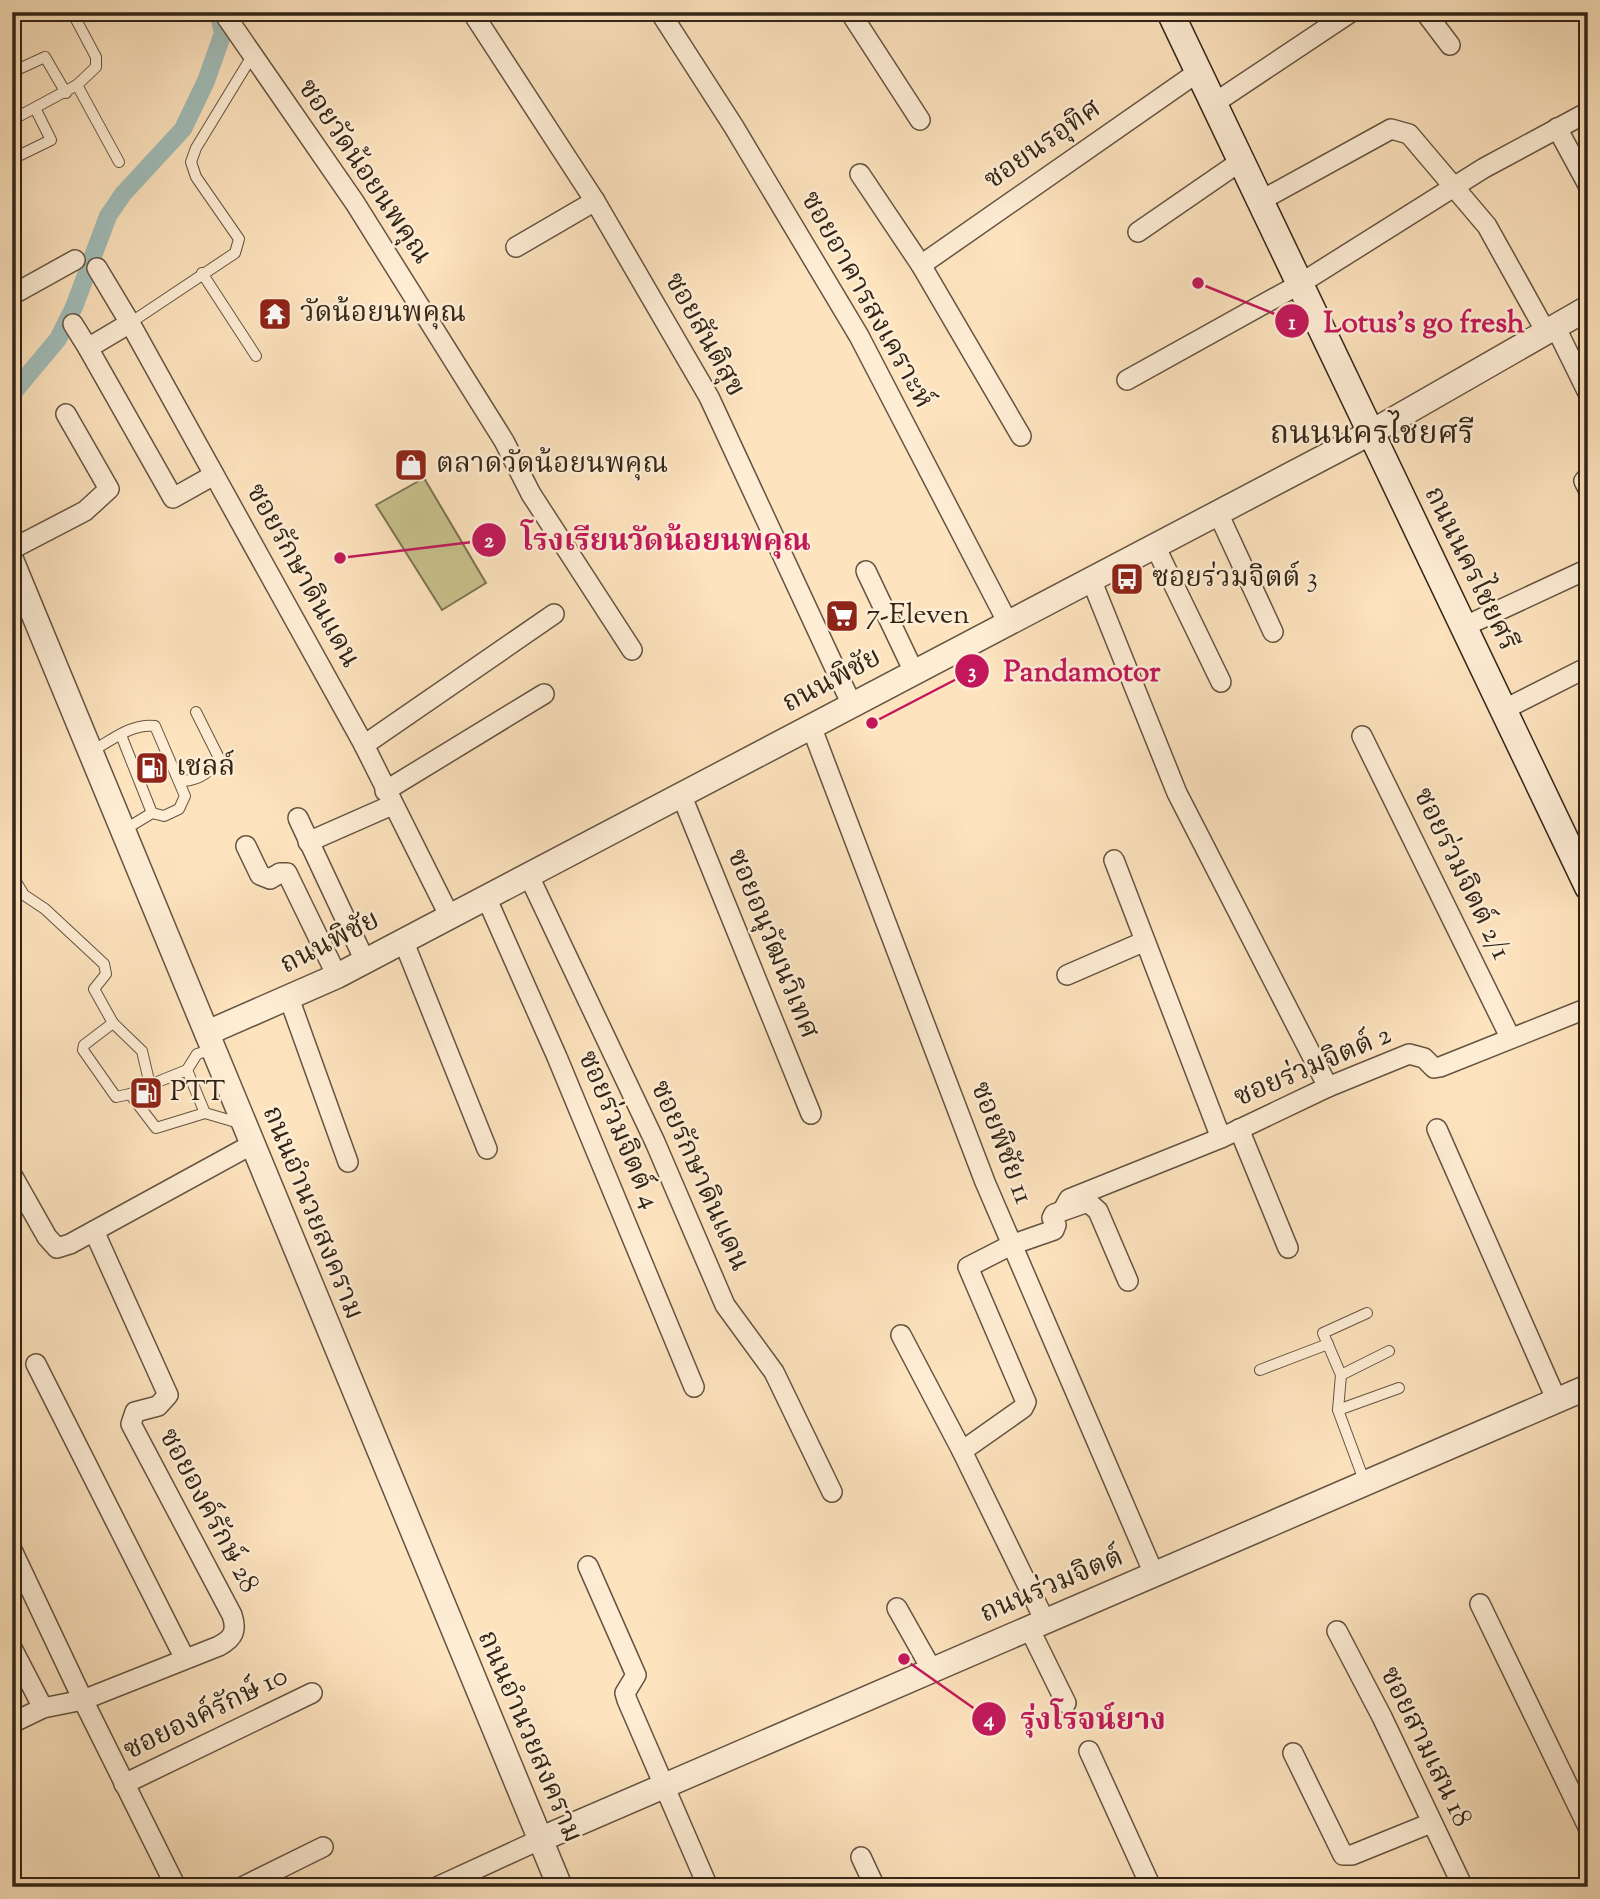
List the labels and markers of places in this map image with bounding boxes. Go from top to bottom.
place label: วัดน้อยนพคุณ [300,294,466,334]
temple icon: วัดน้อยนพคุณ [256,295,294,333]
callout: Lotus's go fresh [1274,296,1538,347]
place label: ตลาดวัดน้อยนพคุณ [436,445,668,485]
shop icon: ตลาดวัดน้อยนพคุณ [392,446,430,484]
callout: โรงเรียนวัดน้อยนพคุณ [472,514,824,565]
place label: ซอยร่วมจิตต์ 3 [1152,559,1318,599]
bus stop icon: ซอยร่วมจิตต์ 3 [1108,560,1146,598]
place label: 7-Eleven [866,596,970,636]
supermarket icon: 7-Eleven [823,597,861,635]
callout: Pandamotor [955,645,1175,696]
place label: เชลล์ [176,748,235,788]
fuel station icon: เชลล์ [133,749,171,787]
place label: PTT [170,1073,225,1113]
fuel station icon: PTT [127,1074,165,1112]
callout: รุ่งโรจน์ยาง [971,1693,1180,1744]

